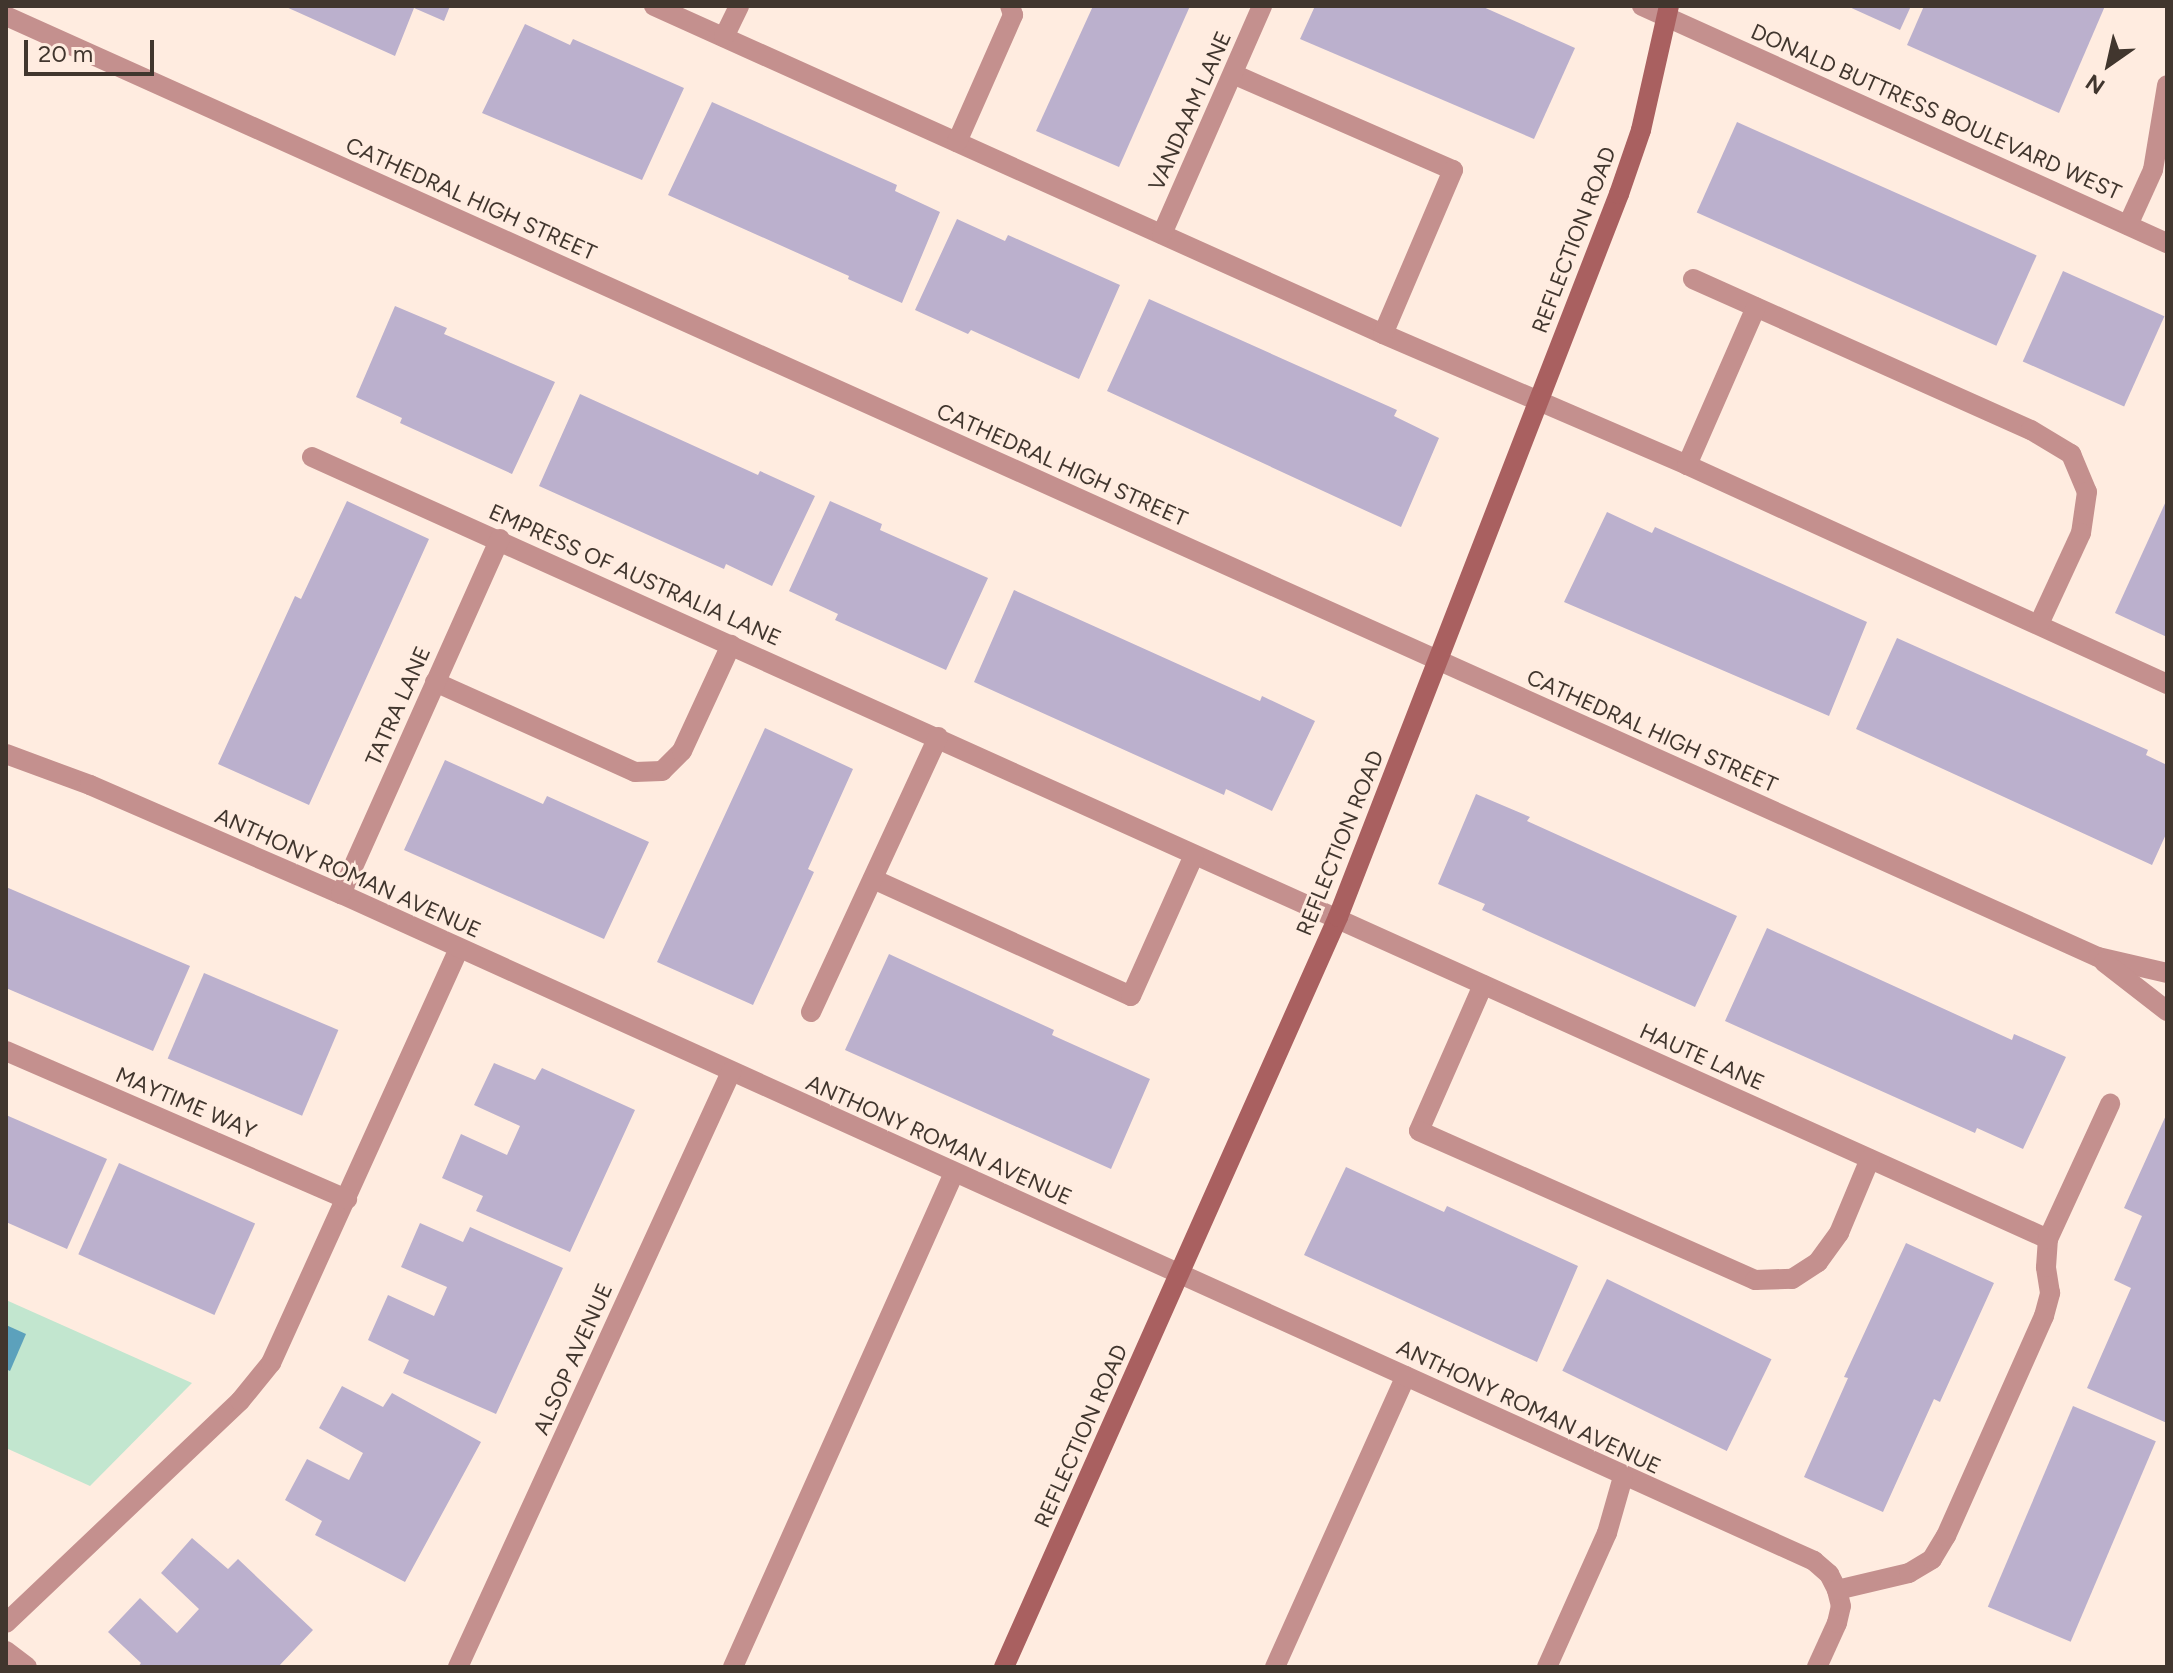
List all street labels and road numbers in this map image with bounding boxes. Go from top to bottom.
street label: DONALD BUTTRESS BOULEVARD WEST [1747,18,2125,206]
street label: VANDAAM LANE [1143,27,1237,195]
street label: CATHEDRAL HIGH STREET [342,132,600,266]
street label: REFLECTION ROAD [1526,143,1622,337]
street label: CATHEDRAL HIGH STREET [933,398,1191,532]
street label: EMPRESS OF AUSTRALIA LANE [485,498,785,652]
street label: TATRA LANE [360,642,436,770]
street label: CATHEDRAL HIGH STREET [1523,664,1781,798]
street label: REFLECTION ROAD [1291,746,1389,940]
street label: ANTHONY ROMAN AVENUE [211,802,485,944]
street label: HAUTE LANE [1636,1018,1768,1096]
street label: MAYTIME WAY [112,1062,260,1144]
street label: ANTHONY ROMAN AVENUE [802,1069,1076,1211]
street label: ALSOP AVENUE [528,1279,618,1439]
street label: ANTHONY ROMAN AVENUE [1393,1334,1665,1480]
street label: REFLECTION ROAD [1029,1340,1133,1532]

